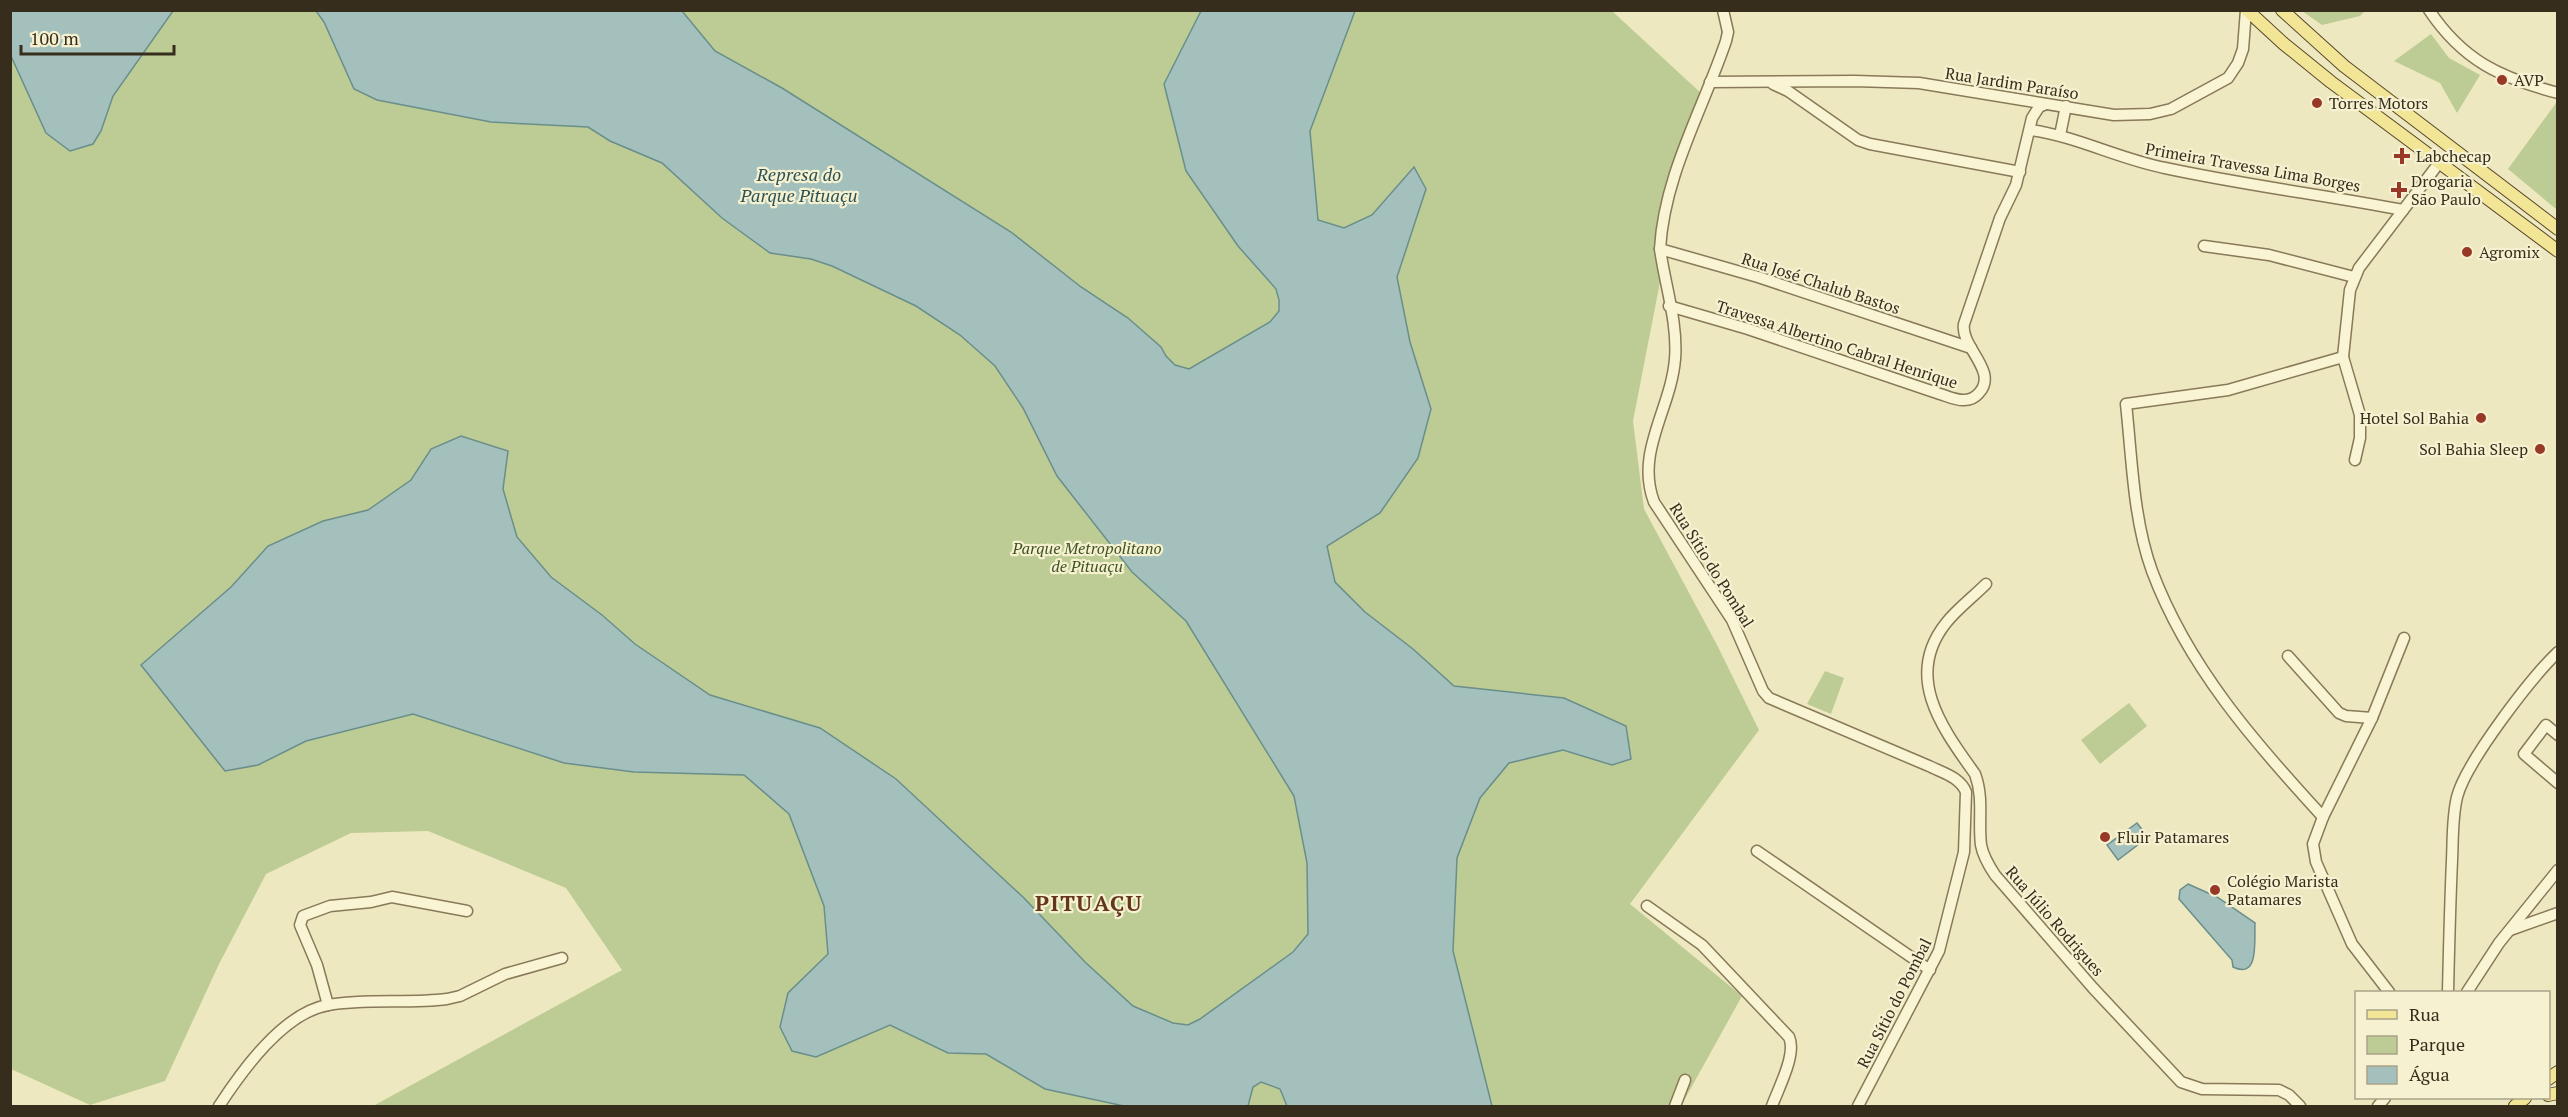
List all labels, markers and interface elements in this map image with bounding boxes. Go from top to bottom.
scale bar [21,18,174,56]
text: 100 m [30,26,79,50]
street label: Rua Jardim Paraíso [1944,62,2080,104]
place label: AVP [2514,69,2544,91]
marker: AVP [2495,73,2509,87]
place label: Torres Motors [2329,92,2428,114]
marker: Torres Motors [2310,96,2324,110]
street label: Primeira Travessa Lima Borges [2144,137,2362,197]
place label: Labchecap [2416,145,2491,167]
marker: Labchecap [2393,147,2411,165]
water label: Represa do Parque Pituaçu [740,162,857,207]
place label: Drogaria São Paulo [2411,170,2481,210]
marker: Drogaria São Paulo [2392,183,2406,197]
place label: Agromix [2479,241,2540,263]
marker: Agromix [2460,245,2474,259]
street label: Rua José Chalub Bastos [1739,247,1903,319]
street label: Travessa Albertino Cabral Henrique [1713,294,1961,394]
place label: Hotel Sol Bahia [2360,407,2469,429]
marker: Hotel Sol Bahia [2474,411,2488,425]
place label: Sol Bahia Sleep [2419,438,2528,460]
marker: Sol Bahia Sleep [2533,442,2547,456]
street label: Rua Sítio do Pombal [1665,498,1759,632]
park label: Parque Metropolitano de Pituaçu [1011,537,1162,577]
place label: Fluir Patamares [2117,826,2229,848]
marker: Fluir Patamares [2098,830,2112,844]
street label: Rua Júlio Rodrigues [2001,861,2109,981]
place label: Colégio Marista Patamares [2227,870,2338,910]
marker: Colégio Marista Patamares [2208,883,2222,897]
district label: PITUAÇU [1035,888,1143,917]
street label: Rua Sítio do Pombal [1852,934,1936,1072]
legend [2355,991,2550,1099]
text: Rua [2409,1002,2440,1026]
text: Parque [2409,1032,2465,1056]
text: Água [2409,1062,2450,1086]

